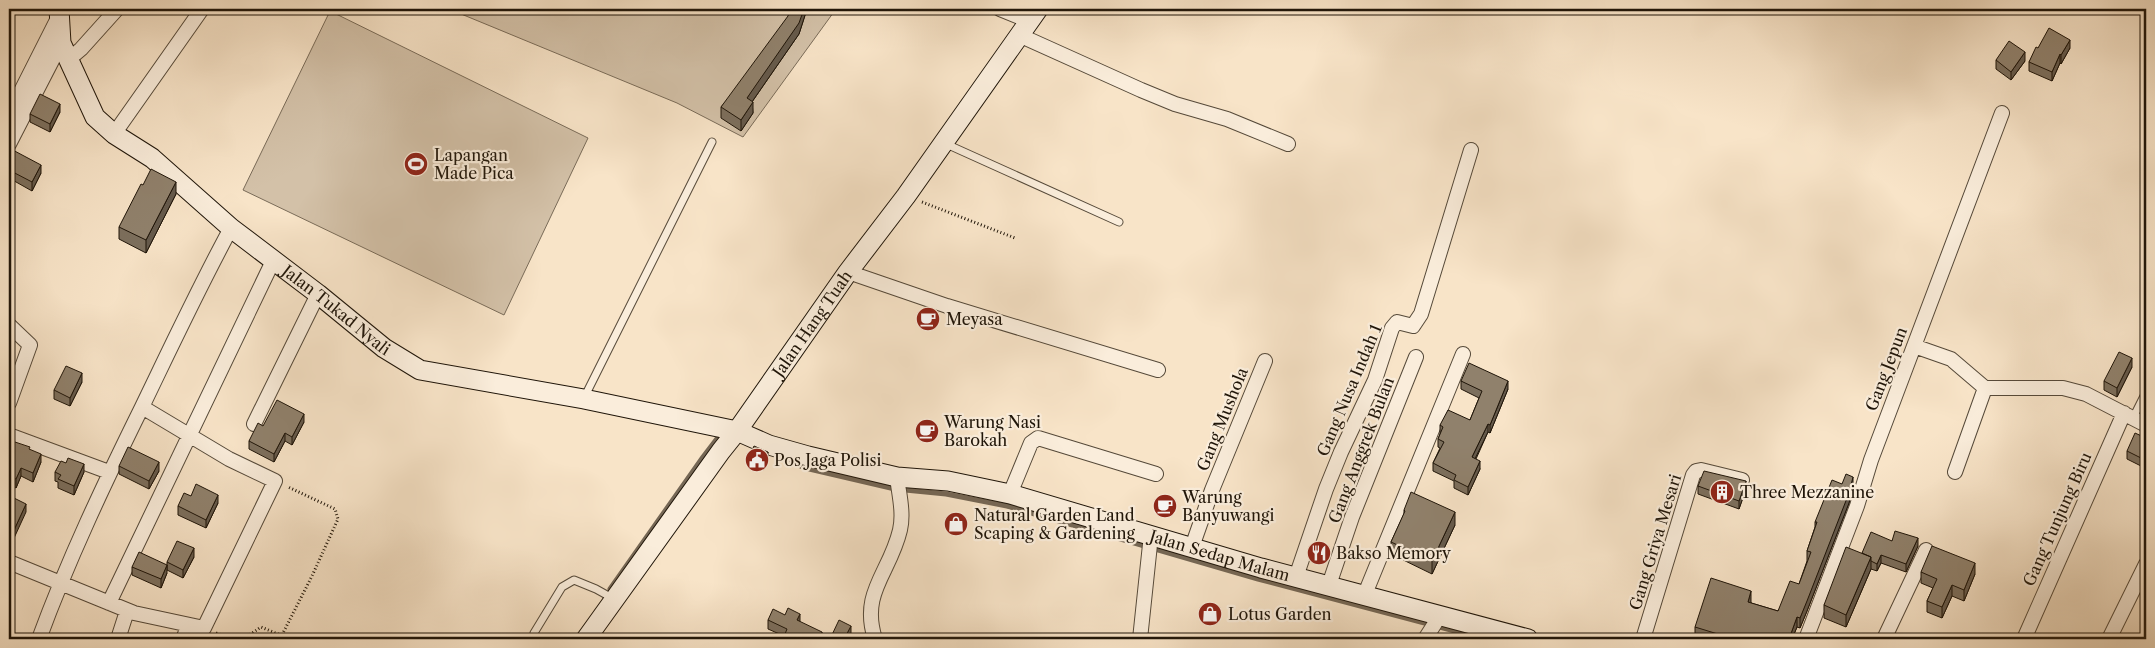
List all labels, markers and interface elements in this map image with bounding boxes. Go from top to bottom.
place label: Lapangan Made Pica [434,145,514,183]
sports icon: Lapangan Made Pica [403,151,429,177]
street label: Jalan Tukad Nyali [276,259,394,360]
street label: Jalan Hang Tuah [766,266,856,383]
cafe icon: Meyasa [915,306,941,332]
place label: Meyasa [946,309,1003,329]
street label: Gang Nusa Indah 1 [1312,321,1386,459]
street label: Gang Jepun [1861,324,1911,414]
street label: Gang Mushola [1192,364,1252,474]
street label: Gang Anggrek Bulan [1324,374,1398,526]
place label: Warung Nasi Barokah [943,412,1041,450]
cafe icon: Warung Nasi Barokah [914,418,940,444]
public building icon: Pos Jaga Polisi [744,447,770,473]
street label: Gang Tunjung Biru [2018,449,2096,589]
place label: Pos Jaga Polisi [774,450,882,470]
street label: Gang Griya Mesari [1625,471,1685,612]
building icon: Three Mezzanine [1709,479,1735,505]
place label: Three Mezzanine [1740,482,1874,502]
place label: Warung Banyuwangi [1181,487,1274,525]
cafe icon: Warung Banyuwangi [1152,493,1178,519]
place label: Natural Garden Land Scaping & Gardening [974,505,1135,543]
shop icon: Natural Garden Land Scaping & Gardening [943,511,969,537]
street label: Jalan Sedap Malam [1144,525,1292,585]
restaurant icon: Bakso Memory [1306,540,1332,566]
place label: Bakso Memory [1336,543,1452,563]
shop icon: Lotus Garden [1197,601,1223,627]
place label: Lotus Garden [1228,604,1332,624]

